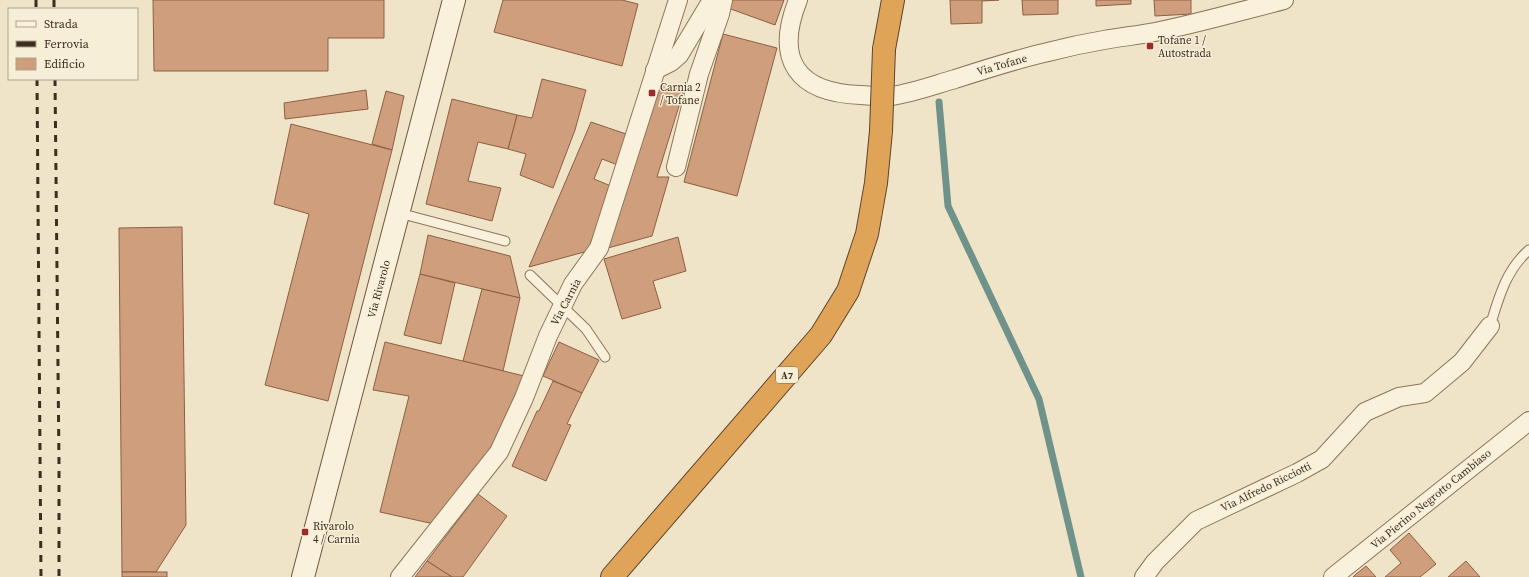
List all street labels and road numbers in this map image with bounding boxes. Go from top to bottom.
street label: Via Tofane [975,51,1029,79]
street label: Via Rivarolo [364,258,394,320]
street label: Via Carnia [547,276,585,328]
road number: A7 [776,367,798,383]
street label: Via Pierino Negrotto Cambiaso [1368,446,1494,552]
street label: Via Alfredo Ricciotti [1218,459,1314,515]

